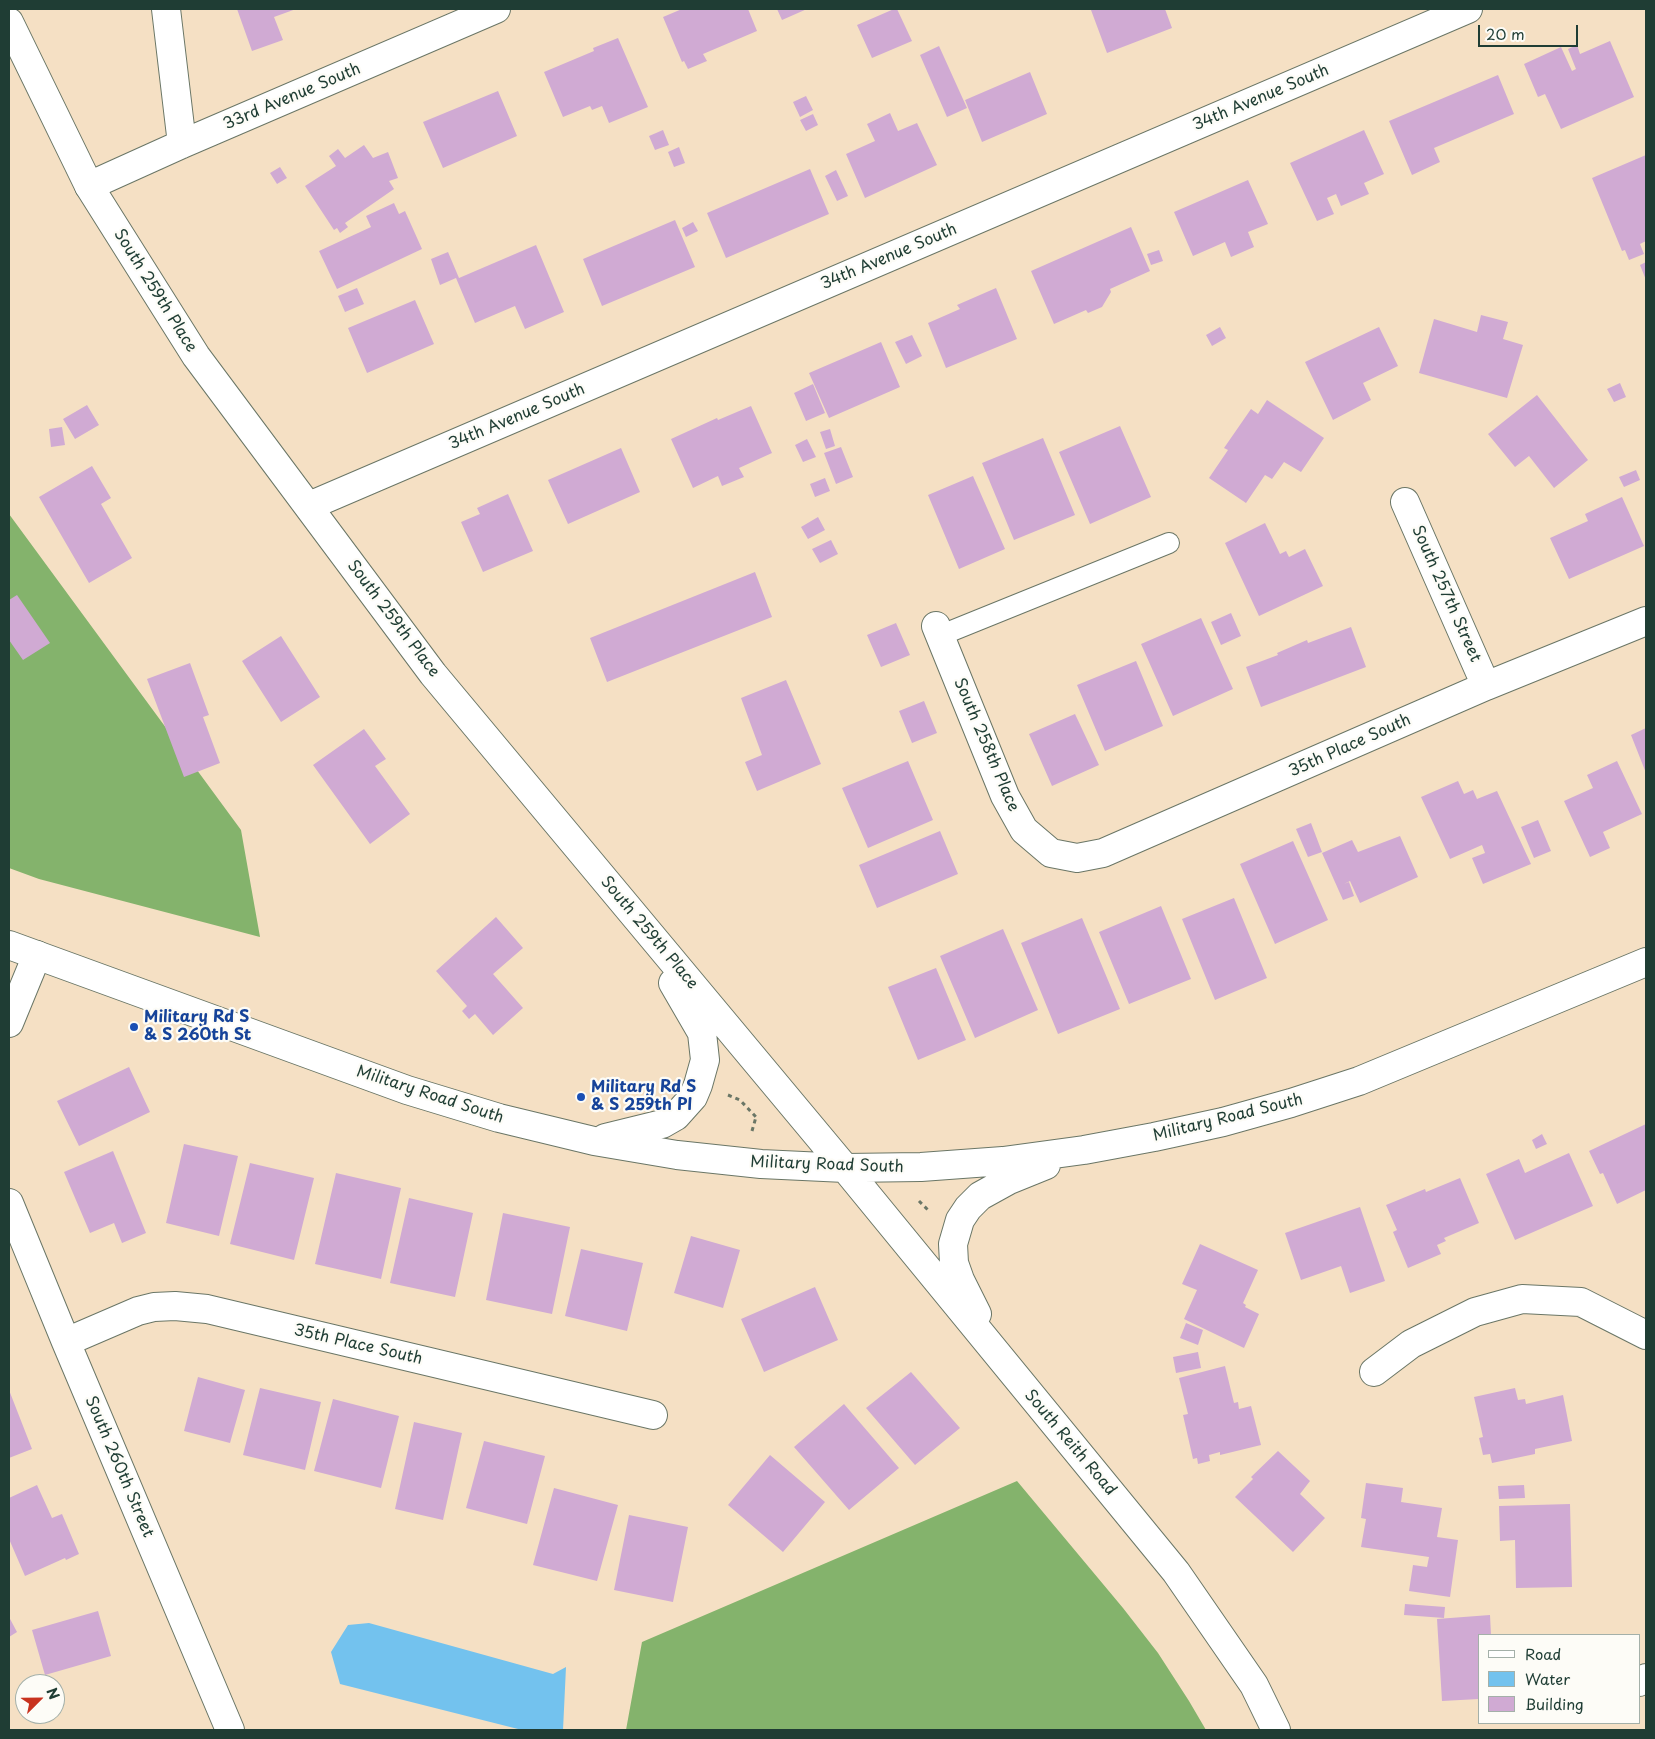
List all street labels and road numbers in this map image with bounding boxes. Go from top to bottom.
street label: 33rd Avenue South [221,59,363,135]
street label: 34th Avenue South [1190,61,1332,135]
street label: 34th Avenue South [818,220,960,294]
street label: South 259th Place [109,226,201,356]
street label: 34th Avenue South [446,380,588,454]
street label: South 257th Street [1407,523,1485,665]
street label: South 259th Place [343,557,443,681]
street label: South 258th Place [949,675,1023,815]
street label: 35th Place South [1286,711,1414,781]
street label: South 259th Place [596,873,702,993]
street label: Military Road South [354,1062,506,1128]
street label: Military Road South [1151,1090,1305,1146]
street label: Military Road South [750,1153,904,1177]
street label: 35th Place South [292,1321,424,1369]
street label: South Reith Road [1020,1386,1120,1500]
street label: South 260th Street [81,1393,157,1541]

